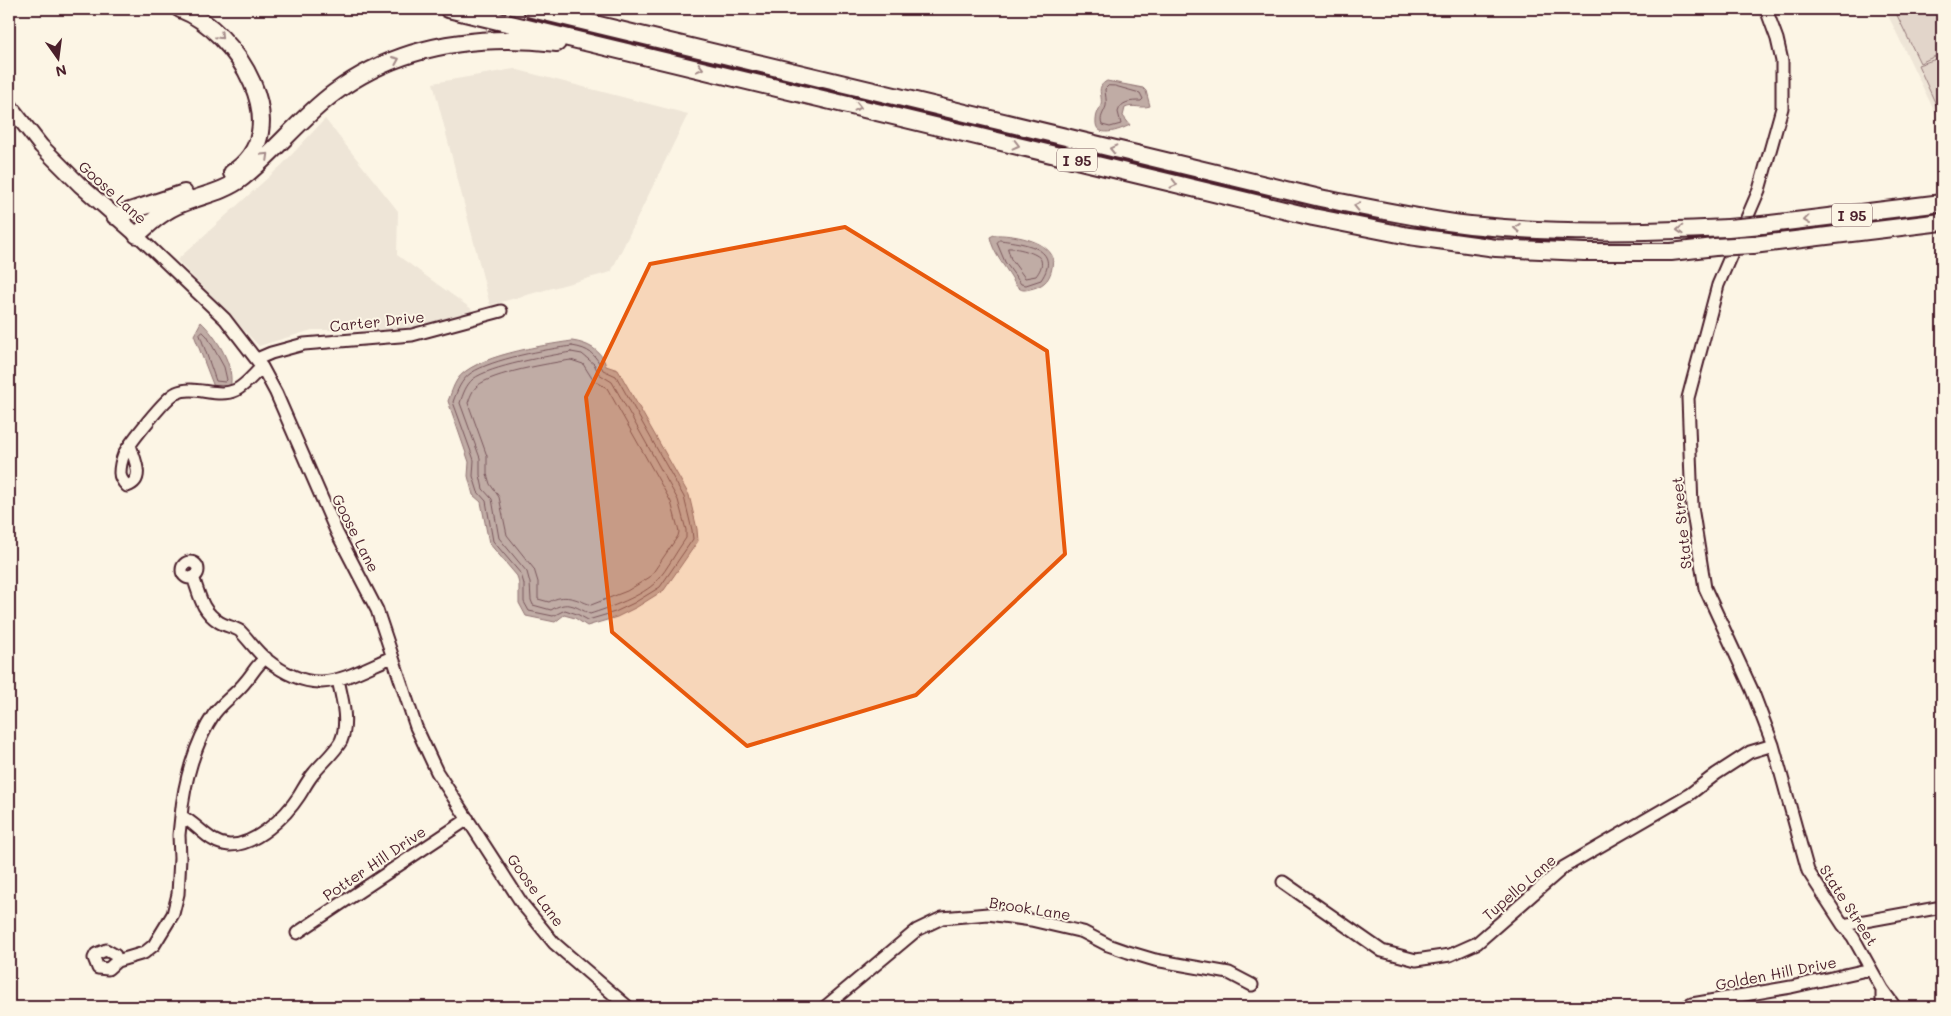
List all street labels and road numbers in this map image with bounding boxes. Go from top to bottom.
road number: I 95 [1057,148,1097,172]
street label: Goose Lane [75,156,151,228]
road number: I 95 [1832,204,1872,226]
street label: Carter Drive [328,306,426,336]
street label: State Street [1666,476,1696,570]
street label: Goose Lane [328,491,384,575]
street label: Potter Hill Drive [319,821,429,905]
street label: Goose Lane [503,850,569,930]
street label: Tupello Lane [1478,850,1560,924]
street label: State Street [1815,861,1883,949]
street label: Brook Lane [988,892,1072,924]
street label: Golden Hill Drive [1714,951,1838,995]

